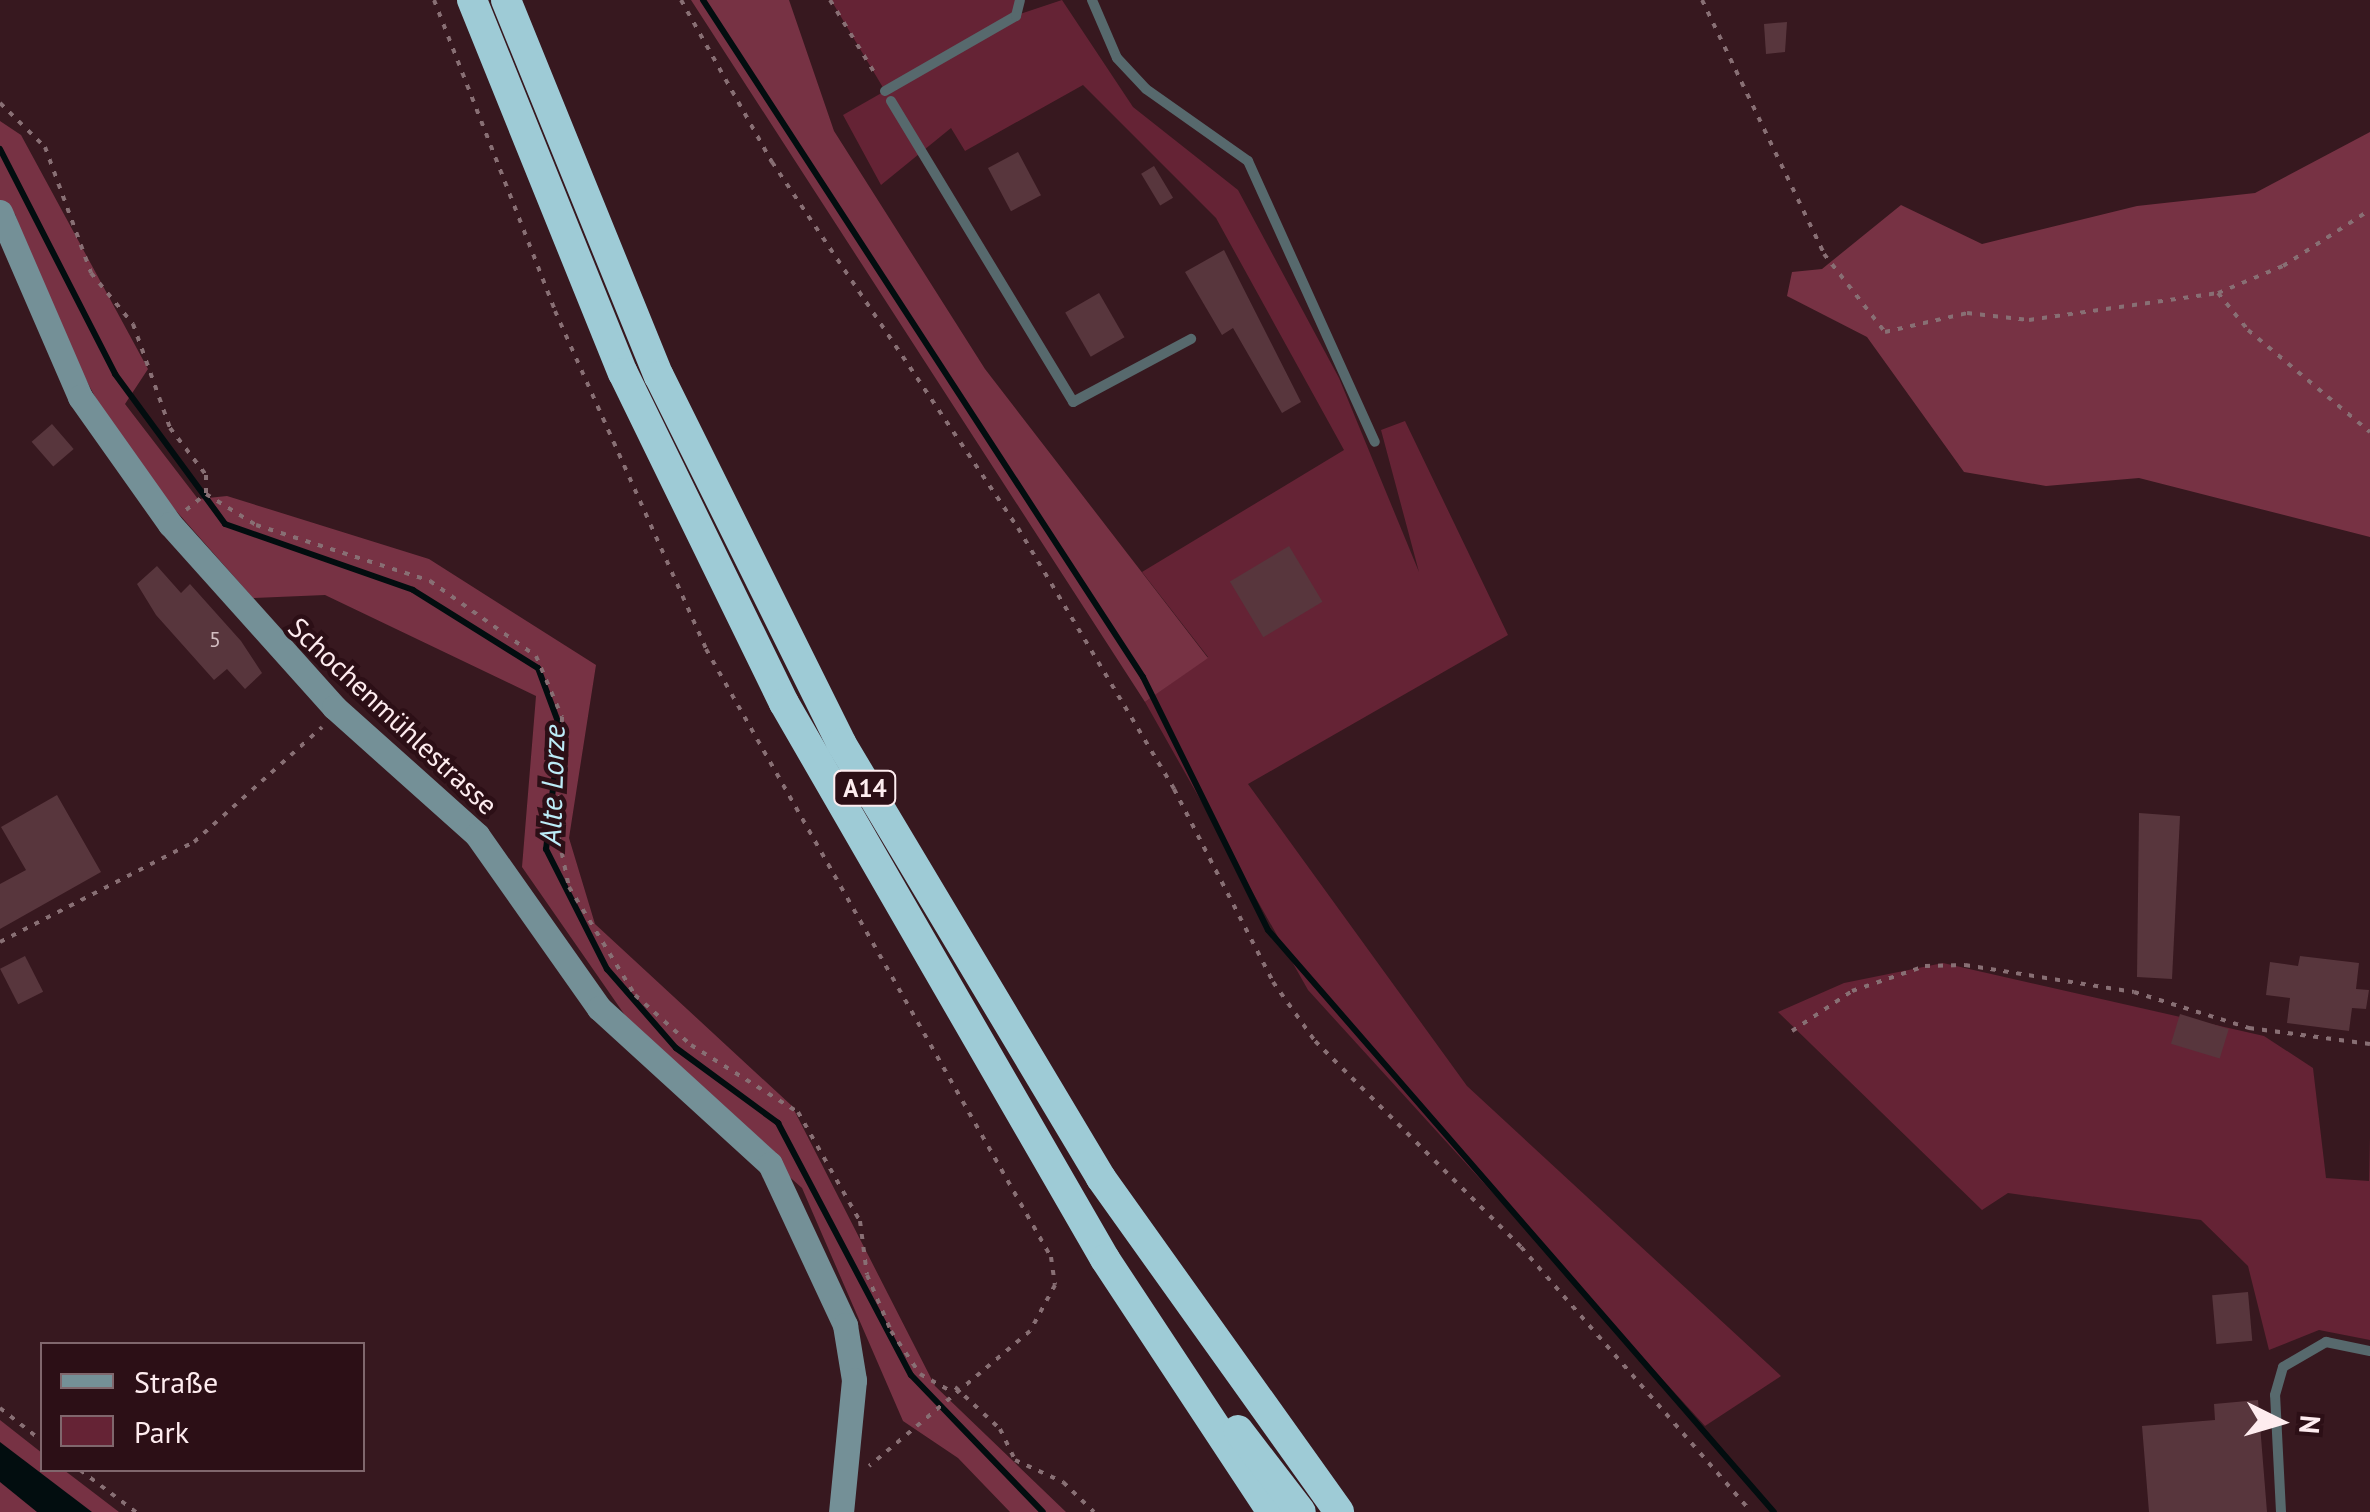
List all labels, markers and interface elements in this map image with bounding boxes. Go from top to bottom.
street label: Schochenmühlestrasse [282,611,504,821]
house number: 5 [209,627,221,653]
water label: Alte Lorze [532,724,572,846]
road number: A14 [832,768,898,808]
legend [40,1342,365,1472]
text: Straße [134,1362,218,1401]
north arrow [2230,1372,2330,1472]
text: Park [134,1412,189,1451]
text: N [2291,1414,2330,1435]

